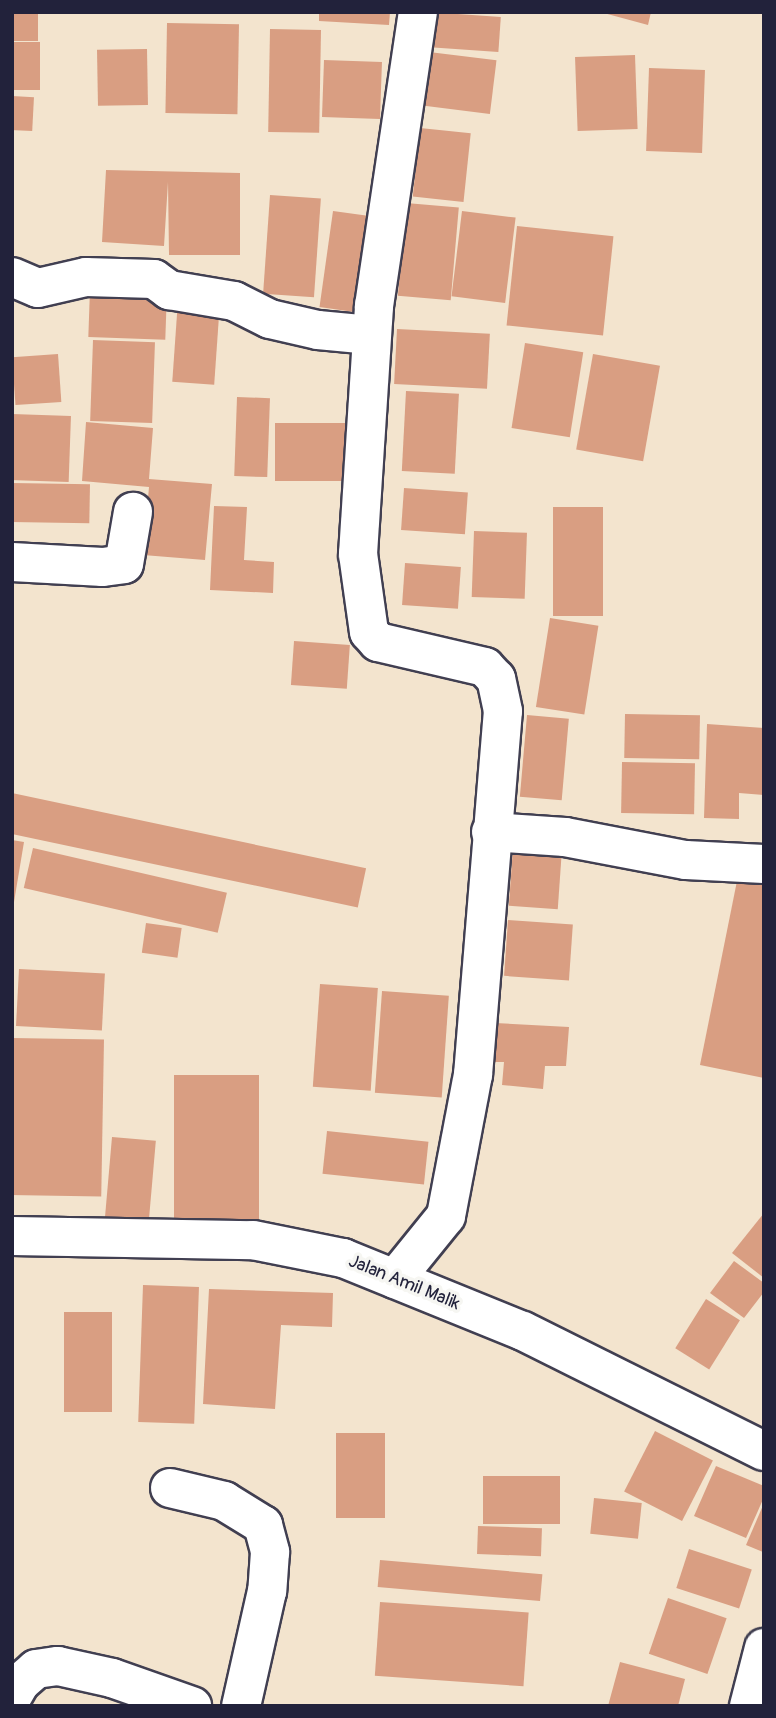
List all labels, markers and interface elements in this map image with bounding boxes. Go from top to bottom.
street label: Jalan Amil Malik [345,1251,463,1315]

